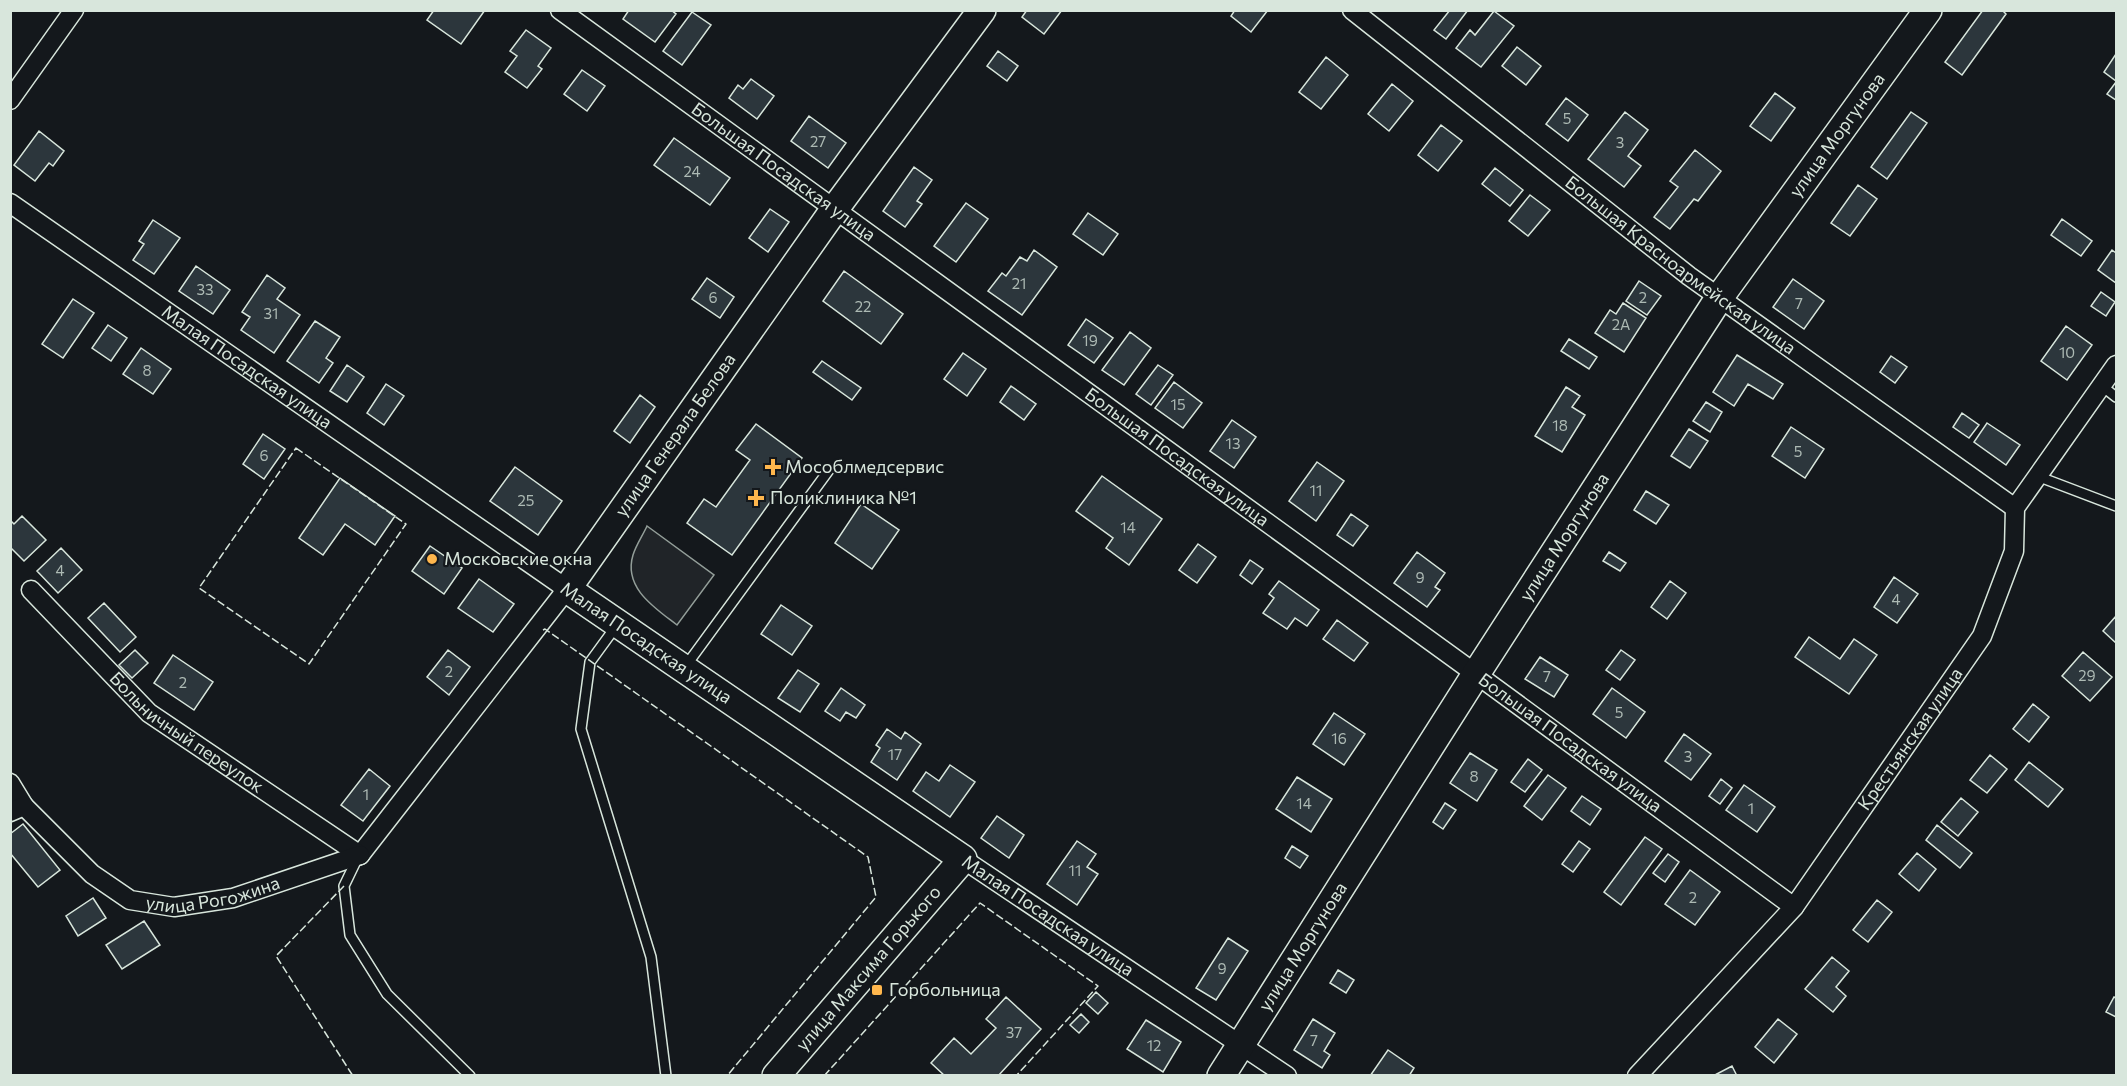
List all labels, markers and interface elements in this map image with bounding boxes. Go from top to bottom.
street label: улица Моргунова [1784,68,1889,201]
street label: Большая Посадская улица [688,97,880,245]
house number: 5 [1563,109,1571,127]
house number: 27 [810,132,826,150]
house number: 3 [1616,133,1624,151]
house number: 24 [683,162,701,180]
street label: Большая Красноармейская улица [1561,171,1800,359]
house number: 21 [1012,274,1026,292]
house number: 33 [196,280,214,298]
house number: 6 [708,288,718,306]
house number: 2 [1639,288,1647,306]
house number: 7 [1795,294,1803,312]
house number: 22 [855,297,871,315]
street label: Малая Посадская улица [158,300,337,433]
house number: 31 [264,304,278,322]
house number: 2А [1612,315,1630,333]
house number: 19 [1082,331,1098,349]
house number: 10 [2059,343,2075,361]
street label: улица Генерала Белова [610,349,740,520]
house number: 8 [142,361,152,379]
street label: Большая Посадская улица [1081,382,1274,530]
house number: 15 [1170,395,1186,413]
house number: 18 [1552,416,1568,434]
house number: 13 [1226,434,1240,452]
house number: 5 [1794,442,1802,460]
house number: 6 [259,446,269,464]
place label: Мособлмедсервис [785,455,944,477]
marker: Мособлмедсервис [766,460,780,474]
street label: улица Моргунова [1514,468,1613,605]
house number: 11 [1310,481,1322,499]
place label: Поликлиника №1 [770,486,917,508]
marker: Поликлиника №1 [747,489,765,507]
house number: 25 [518,491,534,509]
house number: 14 [1120,518,1136,536]
place label: Московские окна [444,547,592,569]
marker: Московские окна [425,552,439,566]
house number: 4 [56,561,65,579]
house number: 9 [1415,568,1425,586]
street label: Малая Посадская улица [557,577,736,708]
house number: 4 [1892,590,1901,608]
house number: 2 [445,662,453,680]
street label: Крестьянская улица [1853,663,1967,814]
house number: 29 [2078,666,2096,684]
street label: Больничный переулок [105,667,268,797]
house number: 7 [1543,667,1551,685]
street label: Большая Посадская улица [1475,668,1667,817]
house number: 2 [179,673,187,691]
house number: 5 [1615,703,1623,721]
house number: 16 [1331,729,1347,747]
house number: 17 [888,745,902,763]
house number: 3 [1684,747,1692,765]
house number: 8 [1469,767,1479,785]
house number: 1 [363,785,369,803]
house number: 14 [1296,794,1312,812]
house number: 1 [1748,799,1754,817]
street label: Малая Посадская улица [958,850,1138,980]
house number: 11 [1069,861,1081,879]
street label: улица Рогожина [144,871,282,917]
street label: улица Моргунова [1253,878,1351,1015]
street label: улица Максима Горького [791,881,945,1055]
house number: 2 [1689,888,1697,906]
house number: 9 [1217,959,1227,977]
place label: Горбольница [889,978,1001,1000]
marker: Горбольница [870,983,884,997]
house number: 37 [1006,1023,1022,1041]
house number: 7 [1310,1031,1318,1049]
house number: 12 [1147,1036,1161,1054]

